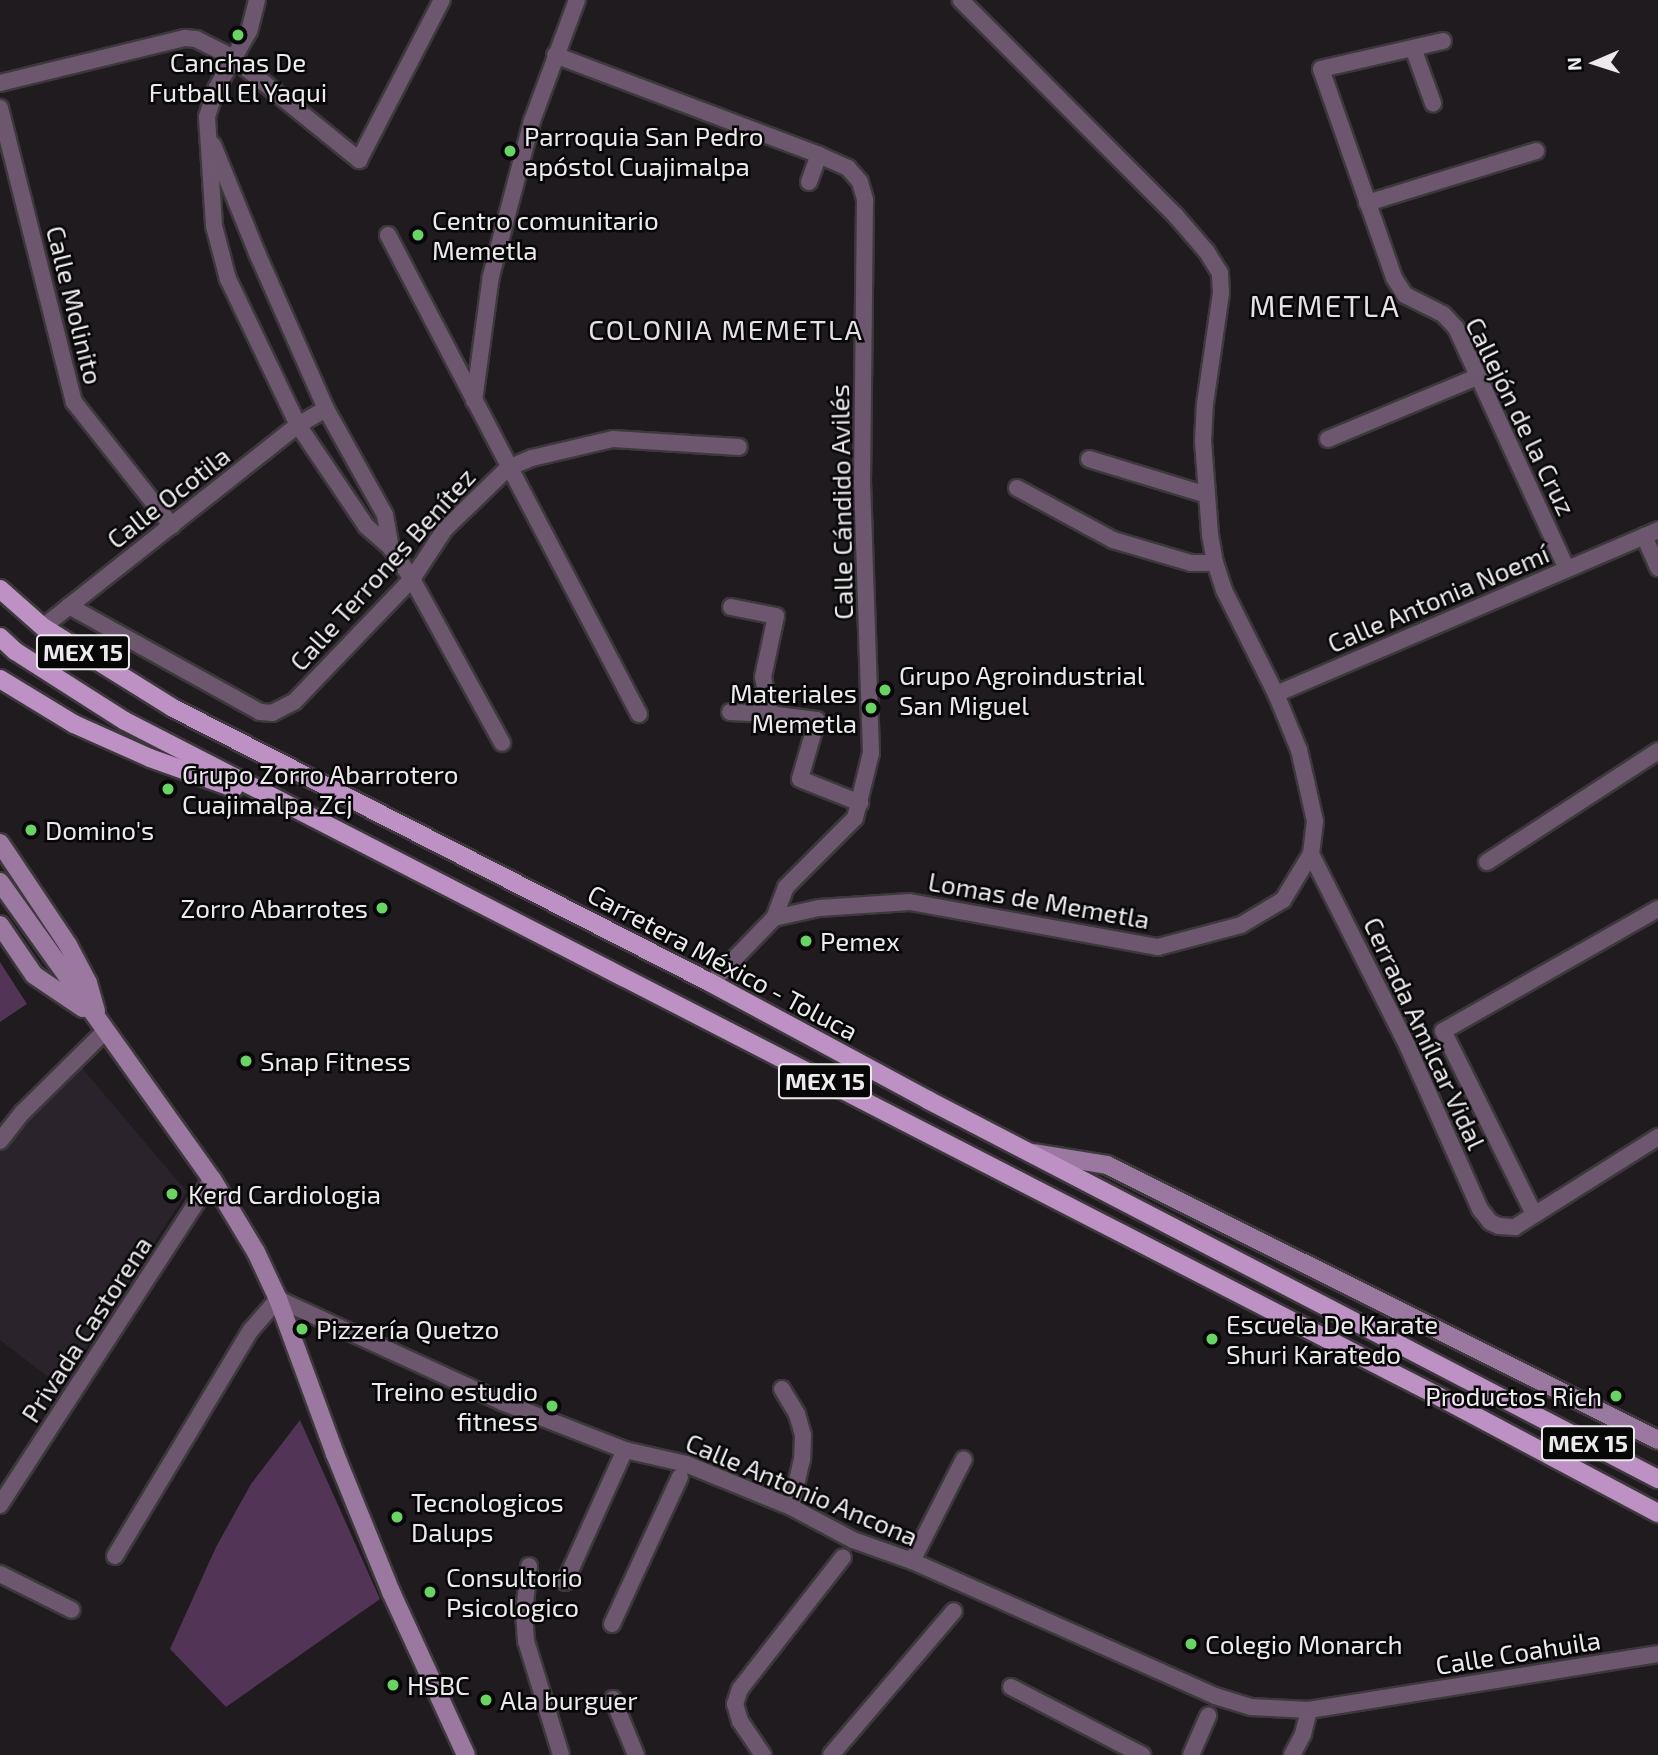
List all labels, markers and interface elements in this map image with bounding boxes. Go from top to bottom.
marker: Canchas De Futball El Yaqui [230,27,246,43]
north arrow [1560,28,1630,98]
place label: Canchas De Futball El Yaqui [148,46,328,108]
text: N [1562,57,1585,72]
place label: Parroquia San Pedro apóstol Cuajimalpa [524,120,764,182]
marker: Parroquia San Pedro apóstol Cuajimalpa [502,143,518,159]
place label: Centro comunitario Memetla [432,204,659,266]
street label: Calle Molinito [40,223,110,387]
marker: Centro comunitario Memetla [410,227,426,243]
district label: MEMETLA [1250,287,1400,323]
district label: COLONIA MEMETLA [590,312,862,346]
street label: Callejón de la Cruz [1460,312,1582,520]
street label: Calle Cándido Avilés [823,384,859,620]
street label: Calle Ocotila [100,439,236,555]
street label: Calle Terrones Benítez [283,461,481,677]
street label: Calle Antonia Noemí [1322,537,1554,659]
road number: MEX 15 [36,632,130,672]
place label: Grupo Agroindustrial San Miguel [899,659,1145,720]
place label: Materiales Memetla [730,677,857,738]
marker: Grupo Agroindustrial San Miguel [877,682,893,698]
marker: Materiales Memetla [863,700,879,716]
place label: Grupo Zorro Abarrotero Cuajimalpa Zcj [182,758,459,820]
marker: Grupo Zorro Abarrotero Cuajimalpa Zcj [160,781,176,797]
place label: Domino's [45,814,154,846]
marker: Domino's [23,822,39,838]
street label: Lomas de Memetla [926,865,1152,935]
street label: Carretera México - Toluca [582,877,864,1047]
place label: Zorro Abarrotes [180,892,368,924]
marker: Zorro Abarrotes [374,900,390,916]
street label: Cerrada Amílcar Vidal [1357,911,1493,1155]
place label: Pemex [820,925,900,957]
marker: Pemex [798,933,814,949]
place label: Snap Fitness [260,1045,411,1077]
marker: Snap Fitness [238,1053,254,1069]
road number: MEX 15 [778,1060,872,1101]
place label: Kerd Cardiologia [188,1178,381,1210]
marker: Kerd Cardiologia [162,1184,182,1204]
street label: Privada Castorena [14,1230,158,1428]
place label: Escuela De Karate Shuri Karatedo [1226,1308,1438,1370]
place label: Pizzería Quetzo [316,1313,499,1345]
marker: Pizzería Quetzo [294,1321,310,1337]
marker: Escuela De Karate Shuri Karatedo [1204,1331,1220,1347]
place label: Treino estudio fitness [371,1375,538,1436]
place label: Productos Rich [1425,1380,1602,1412]
marker: Productos Rich [1608,1388,1624,1404]
marker: Treino estudio fitness [544,1398,560,1414]
road number: MEX 15 [1541,1422,1635,1464]
street label: Calle Antonio Ancona [681,1426,923,1552]
place label: Tecnologicos Dalups [411,1486,564,1548]
marker: Tecnologicos Dalups [389,1509,405,1525]
place label: Consultorio Psicologico [446,1561,583,1622]
marker: Consultorio Psicologico [420,1582,440,1602]
street label: Calle Coahuila [1433,1624,1603,1680]
place label: Colegio Monarch [1205,1628,1403,1660]
marker: Colegio Monarch [1183,1636,1199,1652]
place label: HSBC [407,1669,470,1701]
marker: HSBC [385,1677,401,1693]
place label: Ala burguer [500,1684,638,1716]
marker: Ala burguer [478,1692,494,1708]

